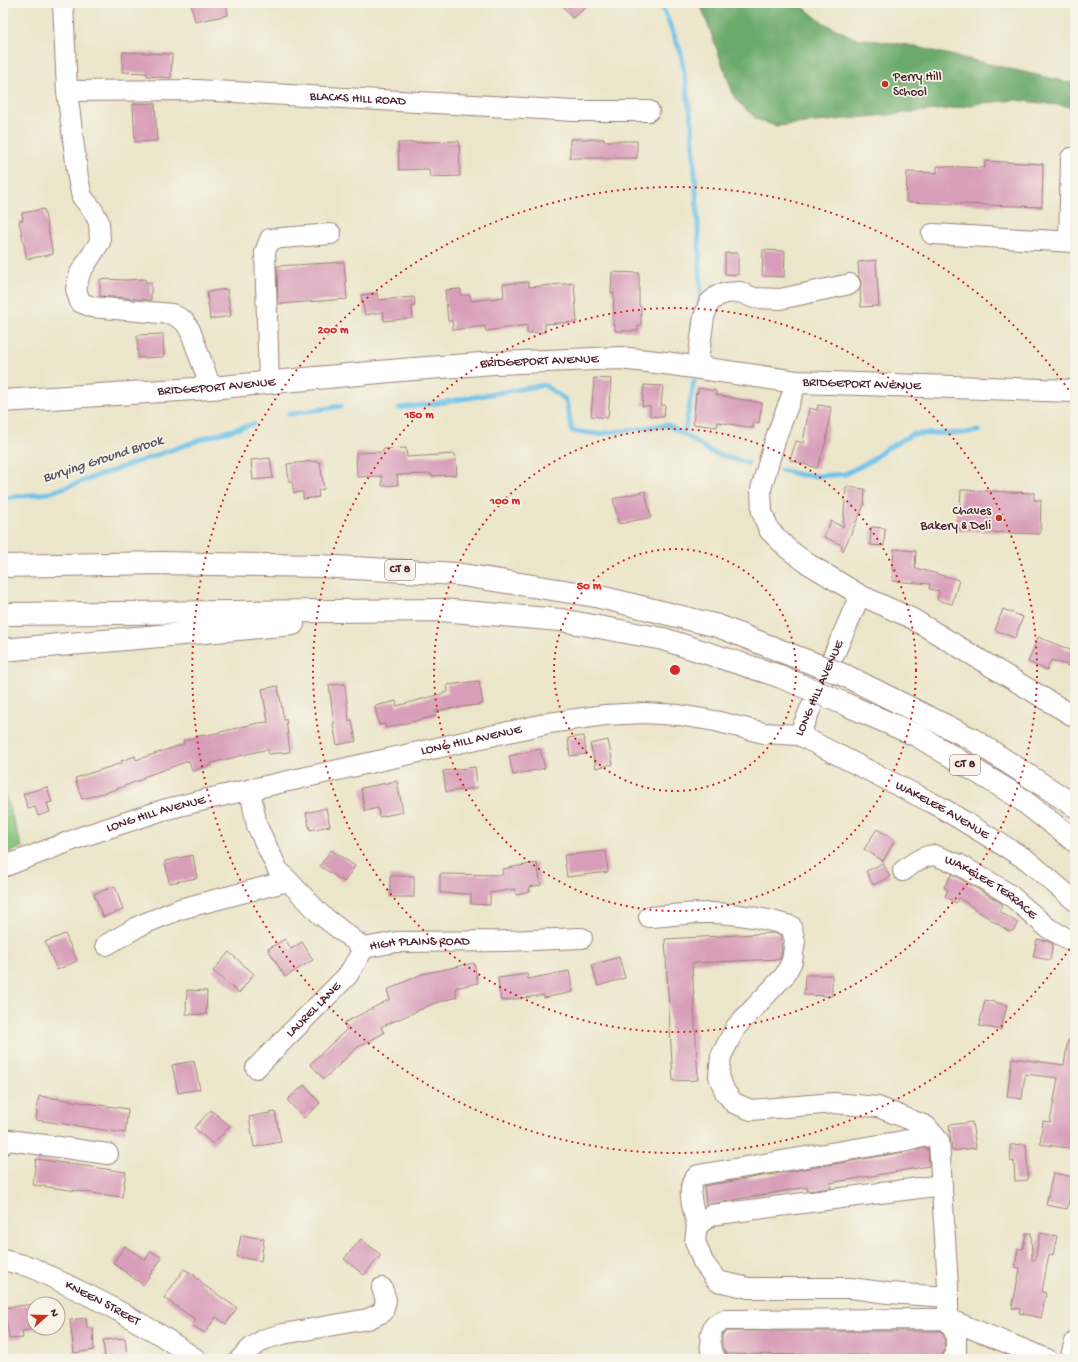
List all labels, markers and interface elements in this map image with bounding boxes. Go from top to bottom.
place label: Perry Hill School [892,70,942,100]
marker: Perry Hill School [880,79,890,89]
street label: BLACKS HILL ROAD [308,89,407,109]
text: 200 m [318,324,349,338]
street label: BRIDGEPORT AVENUE [479,351,600,372]
street label: BRIDGEPORT AVENUE [156,374,277,399]
street label: BRIDGEPORT AVENUE [801,375,922,394]
text: 150 m [403,409,434,423]
water label: Burying Ground Brook [41,432,167,487]
text: 100 m [489,495,520,509]
place label: Chaves Bakery & Deli [920,504,992,534]
marker: Chaves Bakery & Deli [994,513,1004,523]
road number: CT 8 [385,560,415,580]
text: 50 m [577,580,602,594]
street label: LONG HILL AVENUE [792,637,847,738]
centre of rings [668,663,682,677]
street label: LONG HILL AVENUE [420,722,524,759]
road number: CT 8 [950,755,980,775]
street label: WAKELEE AVENUE [893,778,993,843]
street label: LONG HILL AVENUE [104,792,208,836]
street label: WAKELEE TERRACE [942,852,1041,923]
street label: HIGH PLAINS ROAD [368,934,470,954]
street label: LAUREL LANE [283,978,345,1040]
street label: KNEEN STREET [63,1277,143,1330]
north arrow [26,1296,66,1336]
text: N [47,1308,60,1319]

